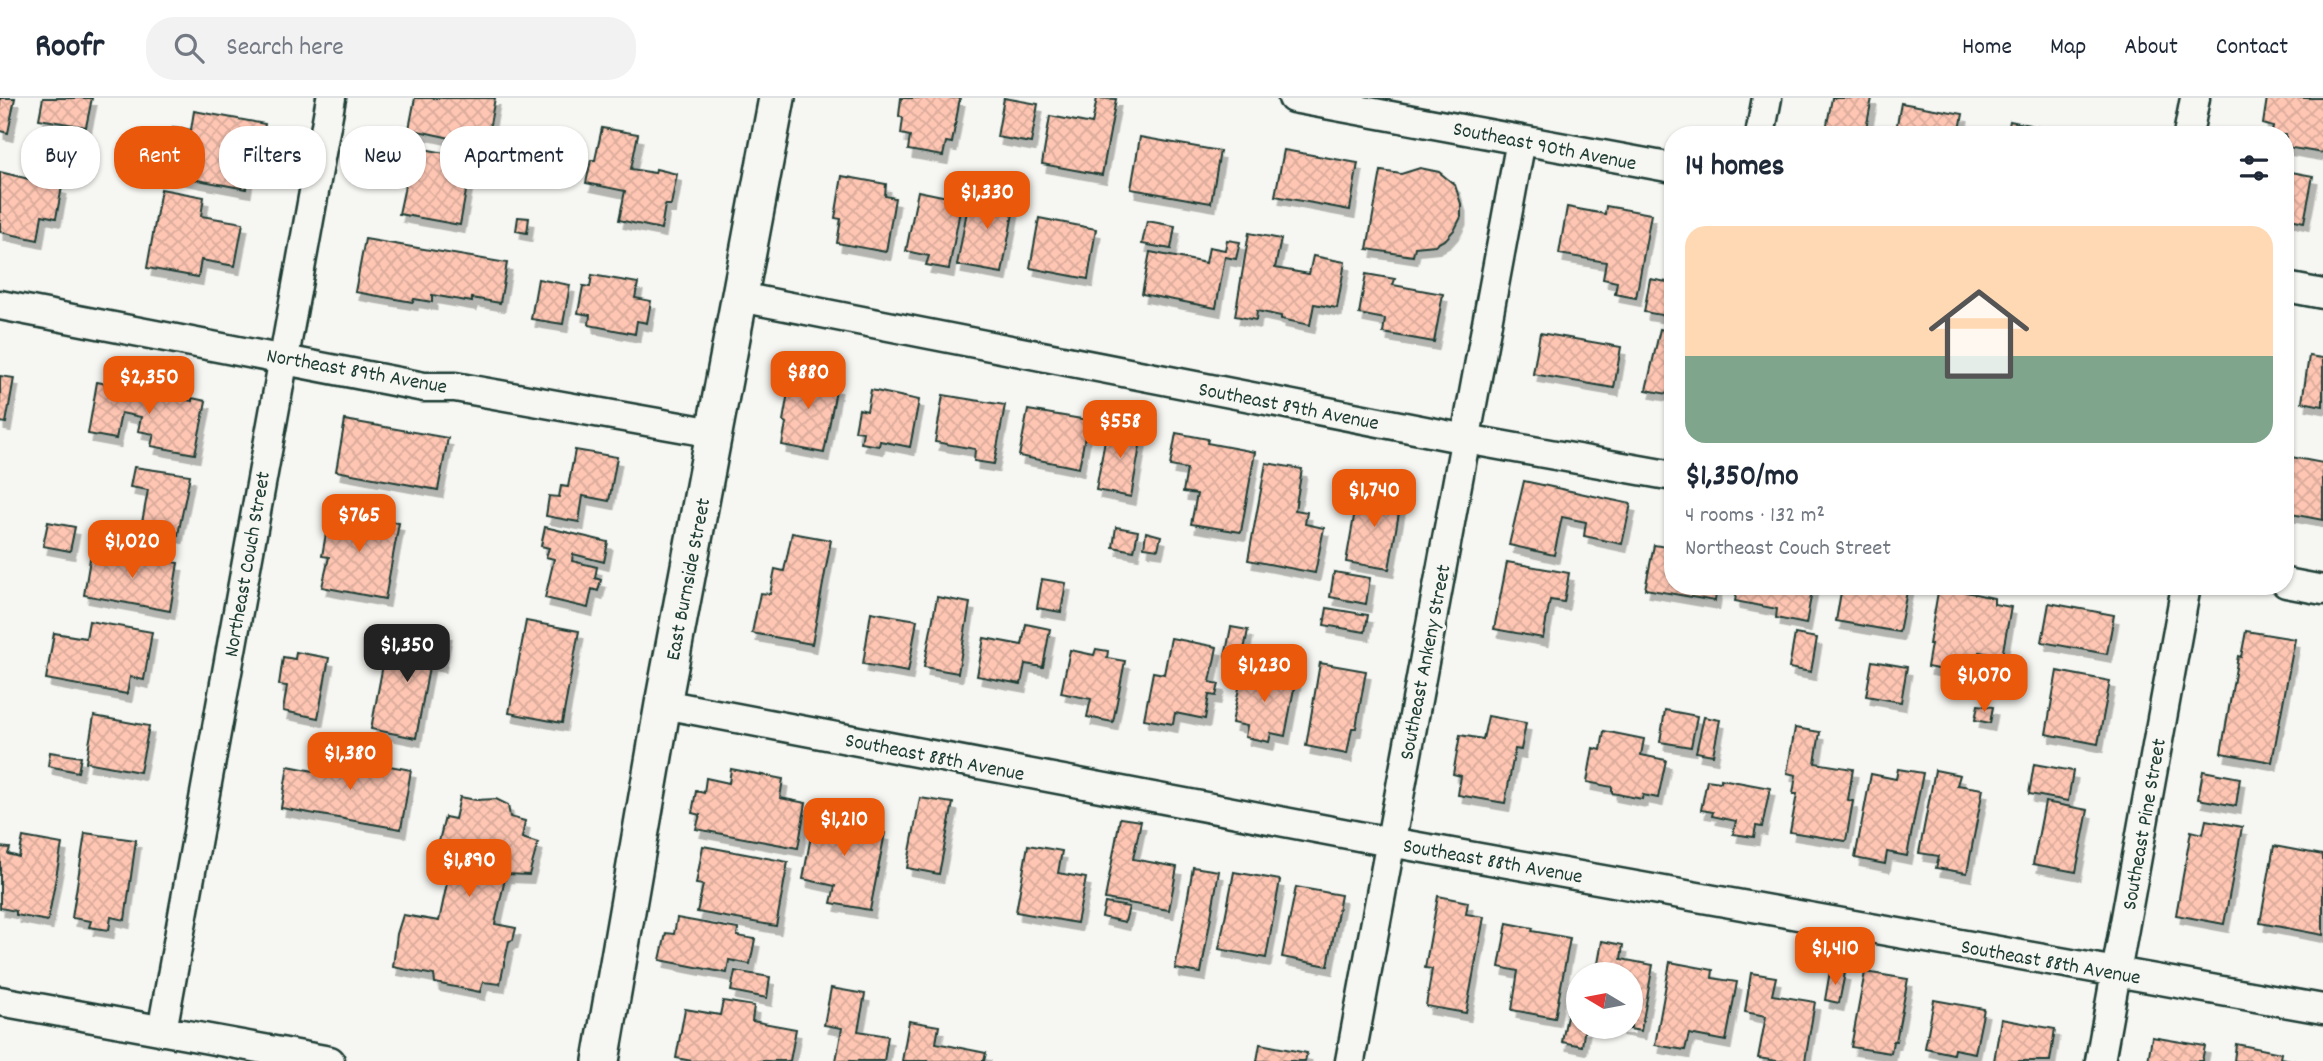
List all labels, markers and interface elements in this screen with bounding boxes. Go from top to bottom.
search box [146,17,636,80]
text: Roofr [35,25,104,72]
icon: search [170,29,208,67]
text: Search here [226,30,344,67]
text: Home [1962,31,2012,65]
text: Map [2050,31,2086,65]
text: About [2124,31,2178,65]
text: Contact [2216,31,2288,65]
street label: Southeast 90th Avenue [1450,115,1639,180]
chip: Buy [21,126,100,189]
chip: Rent [114,126,205,189]
chip: Filters [219,126,326,189]
chip: New [340,126,426,189]
chip: Apartment [440,126,588,189]
text: 14 homes [1685,147,1784,190]
icon: filters [2235,149,2273,187]
pin: $1,330 [930,172,1044,231]
text: $1,330 [960,177,1014,210]
icon: home [1916,271,2042,397]
street label: Northeast 89th Avenue [264,342,449,404]
pin: $880 [767,352,849,411]
pin: $2,350 [92,356,206,416]
text: $880 [787,357,829,390]
text: $2,350 [119,362,179,395]
street label: Southeast 89th Avenue [1196,376,1381,440]
pin: $558 [1079,400,1161,460]
text: $558 [1099,406,1141,439]
text: $1,350/mo [1685,457,1799,500]
street label: Northeast Couch Street [218,469,280,660]
pin: $1,740 [1317,470,1431,529]
text: $1,740 [1348,475,1400,508]
pin: $765 [318,494,400,554]
street label: East Burnside Street [659,496,720,663]
text: $765 [338,500,380,533]
text: 4 rooms · 132 m² [1685,500,1825,533]
pin: $1,020 [75,520,189,580]
text: $1,020 [104,526,160,559]
text: Northeast Couch Street [1685,533,1891,566]
street label: Southeast Ankeny Street [1393,562,1461,763]
pin: $1,350 [350,624,464,684]
text: $1,350 [380,630,434,663]
pin: $1,230 [1207,644,1321,704]
text: $1,230 [1237,650,1291,683]
pin: $1,070 [1927,654,2041,714]
text: $1,070 [1957,660,2011,693]
street label: Southeast 88th Avenue [842,727,1027,791]
pin: $1,380 [293,732,407,792]
street label: Southeast Pine Street [2116,736,2176,913]
text: $1,380 [323,738,377,771]
pin: $1,210 [787,798,901,858]
text: $1,210 [820,804,868,837]
street label: Southeast 88th Avenue [1400,832,1585,894]
pin: $1,890 [412,840,526,899]
text: $1,890 [442,845,496,878]
pin: $1,410 [1778,928,1892,987]
text: $1,410 [1811,933,1859,966]
street label: Southeast 88th Avenue [1958,933,2143,995]
north arrow [1566,962,1643,1040]
map controls [1566,962,1643,1039]

